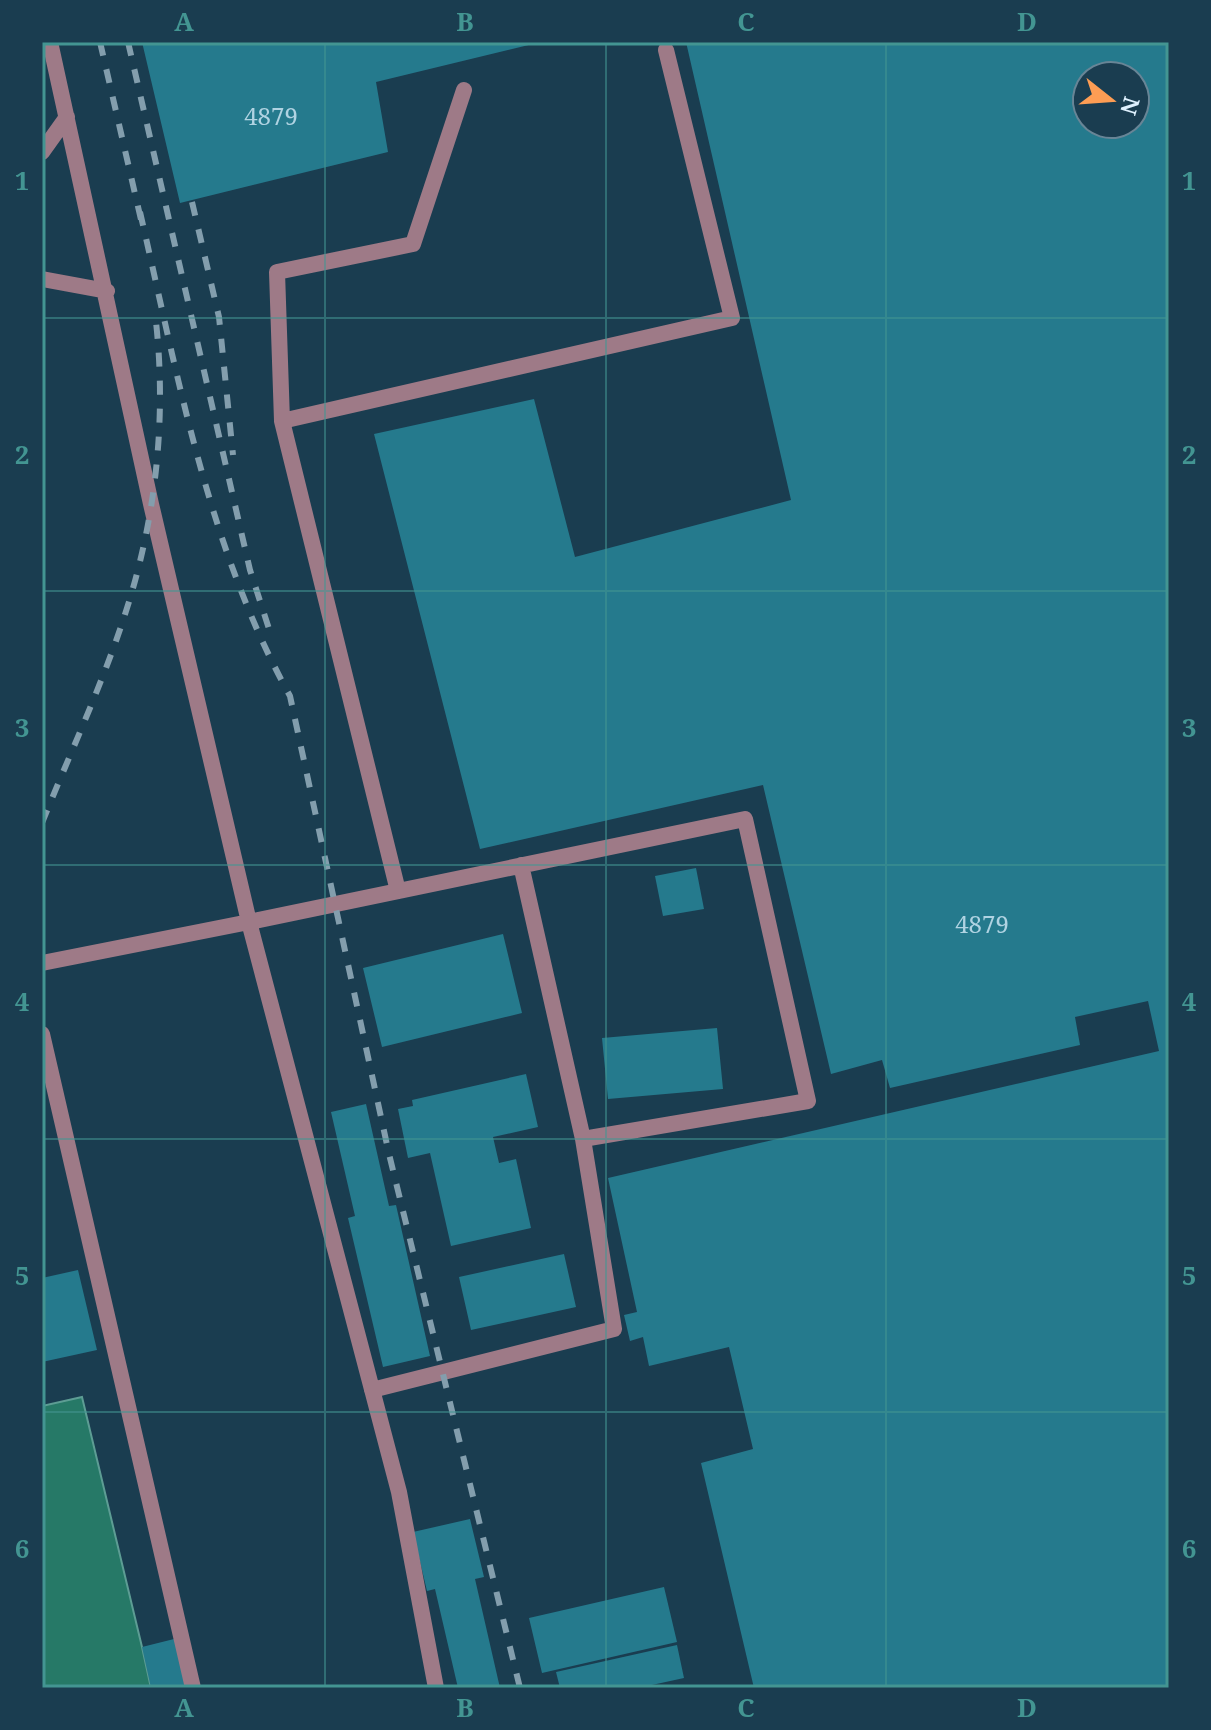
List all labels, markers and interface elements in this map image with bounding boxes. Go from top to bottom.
text: A [174,3,194,39]
text: B [456,3,474,39]
text: C [737,3,755,39]
text: D [1017,3,1037,39]
north arrow [1071,60,1151,140]
text: N [1114,93,1148,119]
house number: 4879 [244,99,298,132]
text: 1 [15,162,29,198]
text: 1 [1182,162,1196,198]
text: 2 [15,436,29,472]
text: 2 [1182,436,1196,472]
text: 3 [15,709,29,745]
text: 3 [1182,709,1196,745]
house number: 4879 [955,907,1009,940]
text: 4 [15,983,30,1019]
text: 4 [1182,983,1197,1019]
text: 5 [15,1257,29,1293]
text: 5 [1182,1257,1196,1293]
text: 6 [15,1530,29,1566]
text: 6 [1182,1530,1196,1566]
text: A [174,1689,194,1725]
text: B [456,1689,474,1725]
text: C [737,1689,755,1725]
text: D [1017,1689,1037,1725]

